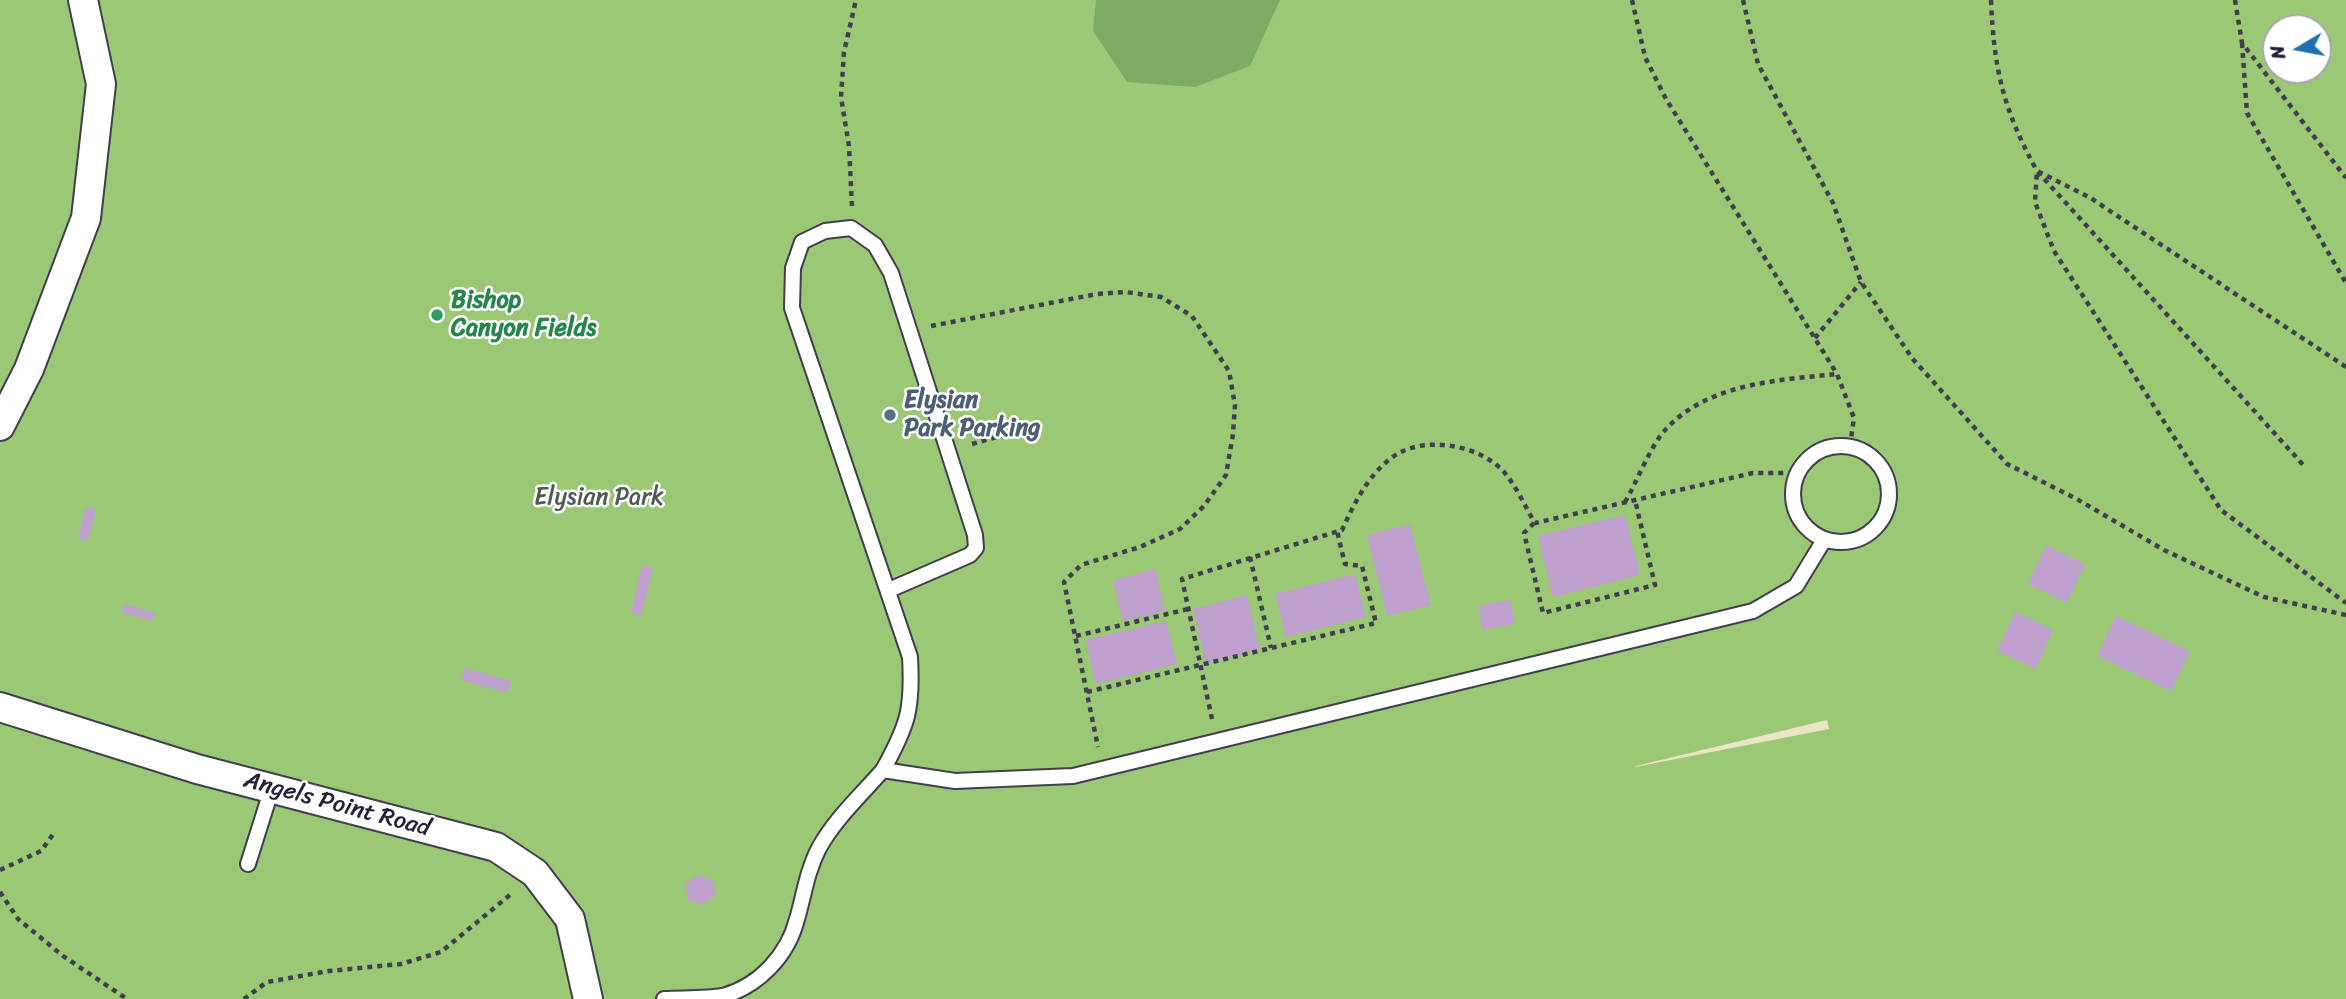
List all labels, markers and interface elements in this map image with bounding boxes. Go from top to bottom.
north arrow [2262,14,2332,84]
text: N [2260,43,2295,62]
place label: Bishop Canyon Fields [451,287,596,343]
marker: Bishop Canyon Fields [429,307,445,323]
place label: Elysian Park Parking [904,387,1040,443]
marker: Elysian Park Parking [882,407,898,423]
park label: Elysian Park [534,484,664,512]
street label: Angels Point Road [241,766,433,844]

